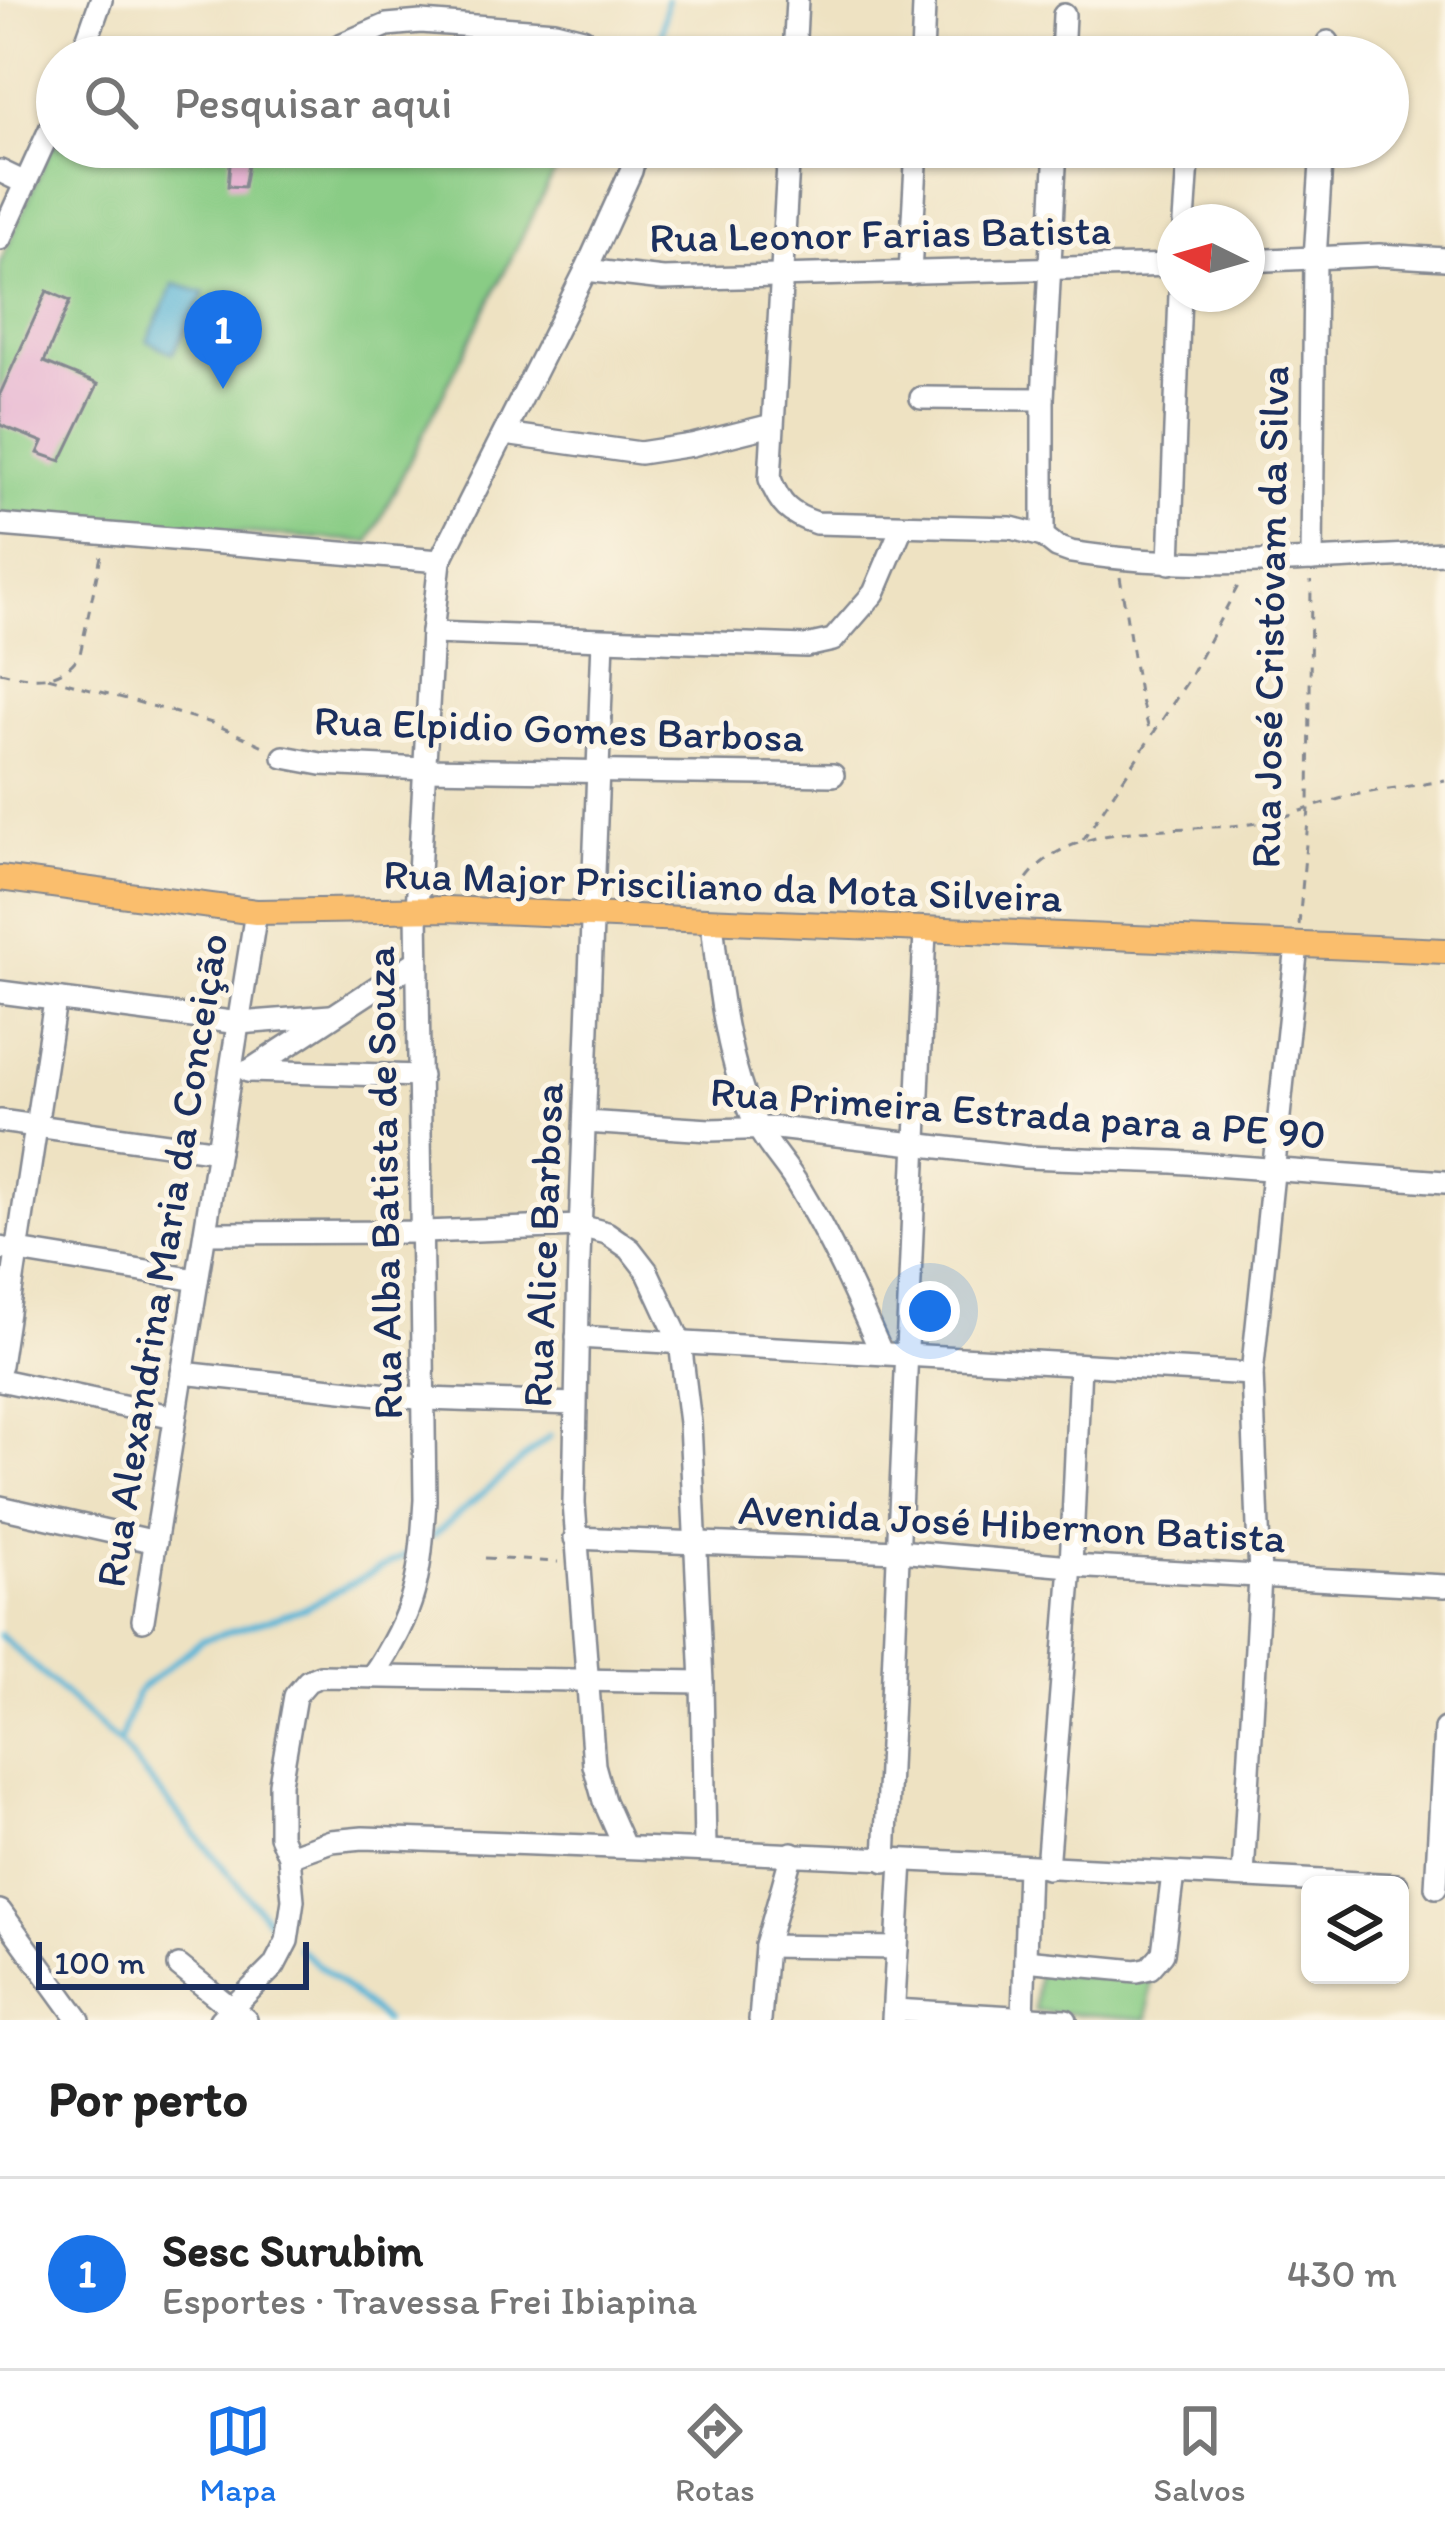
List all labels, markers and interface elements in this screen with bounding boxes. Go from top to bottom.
search box [36,36,1409,168]
icon: search [78,69,144,135]
text: Pesquisar aqui [174,75,452,129]
street label: Rua Leonor Farias Batista [648,204,1112,263]
north arrow [1157,204,1265,312]
pin: 1 [184,290,262,389]
street label: Rua José Cristóvam da Silva [1240,365,1299,869]
street label: Rua Elpidio Gomes Barbosa [313,694,805,763]
street label: Rua Major Prisciliano da Mota Silveira [382,848,1064,923]
street label: Rua Alexandrina Maria da Conceição [85,930,238,1591]
street label: Rua Alba Batista de Souza [354,946,413,1420]
street label: Rua Primeira Estrada para a PE 90 [708,1066,1328,1159]
street label: Rua Alice Barbosa [511,1082,574,1408]
your location [900,1281,960,1341]
street label: Avenida José Hibernon Batista [737,1484,1287,1563]
map controls [1301,1876,1409,1984]
button: layers [1301,1876,1409,1984]
scale bar [36,1936,309,1989]
text: 100 m [54,1943,145,1982]
text: Por perto [48,2068,248,2129]
text: Sesc Surubim [162,2223,423,2277]
text: 1 [78,2250,96,2297]
text: 430 m [1287,2250,1397,2297]
text: Esportes · Travessa Frei Ibiapina [162,2277,697,2324]
tab: Mapa [199,2398,276,2509]
tab: Rotas [675,2398,755,2509]
tab: Salvos [1154,2398,1246,2509]

